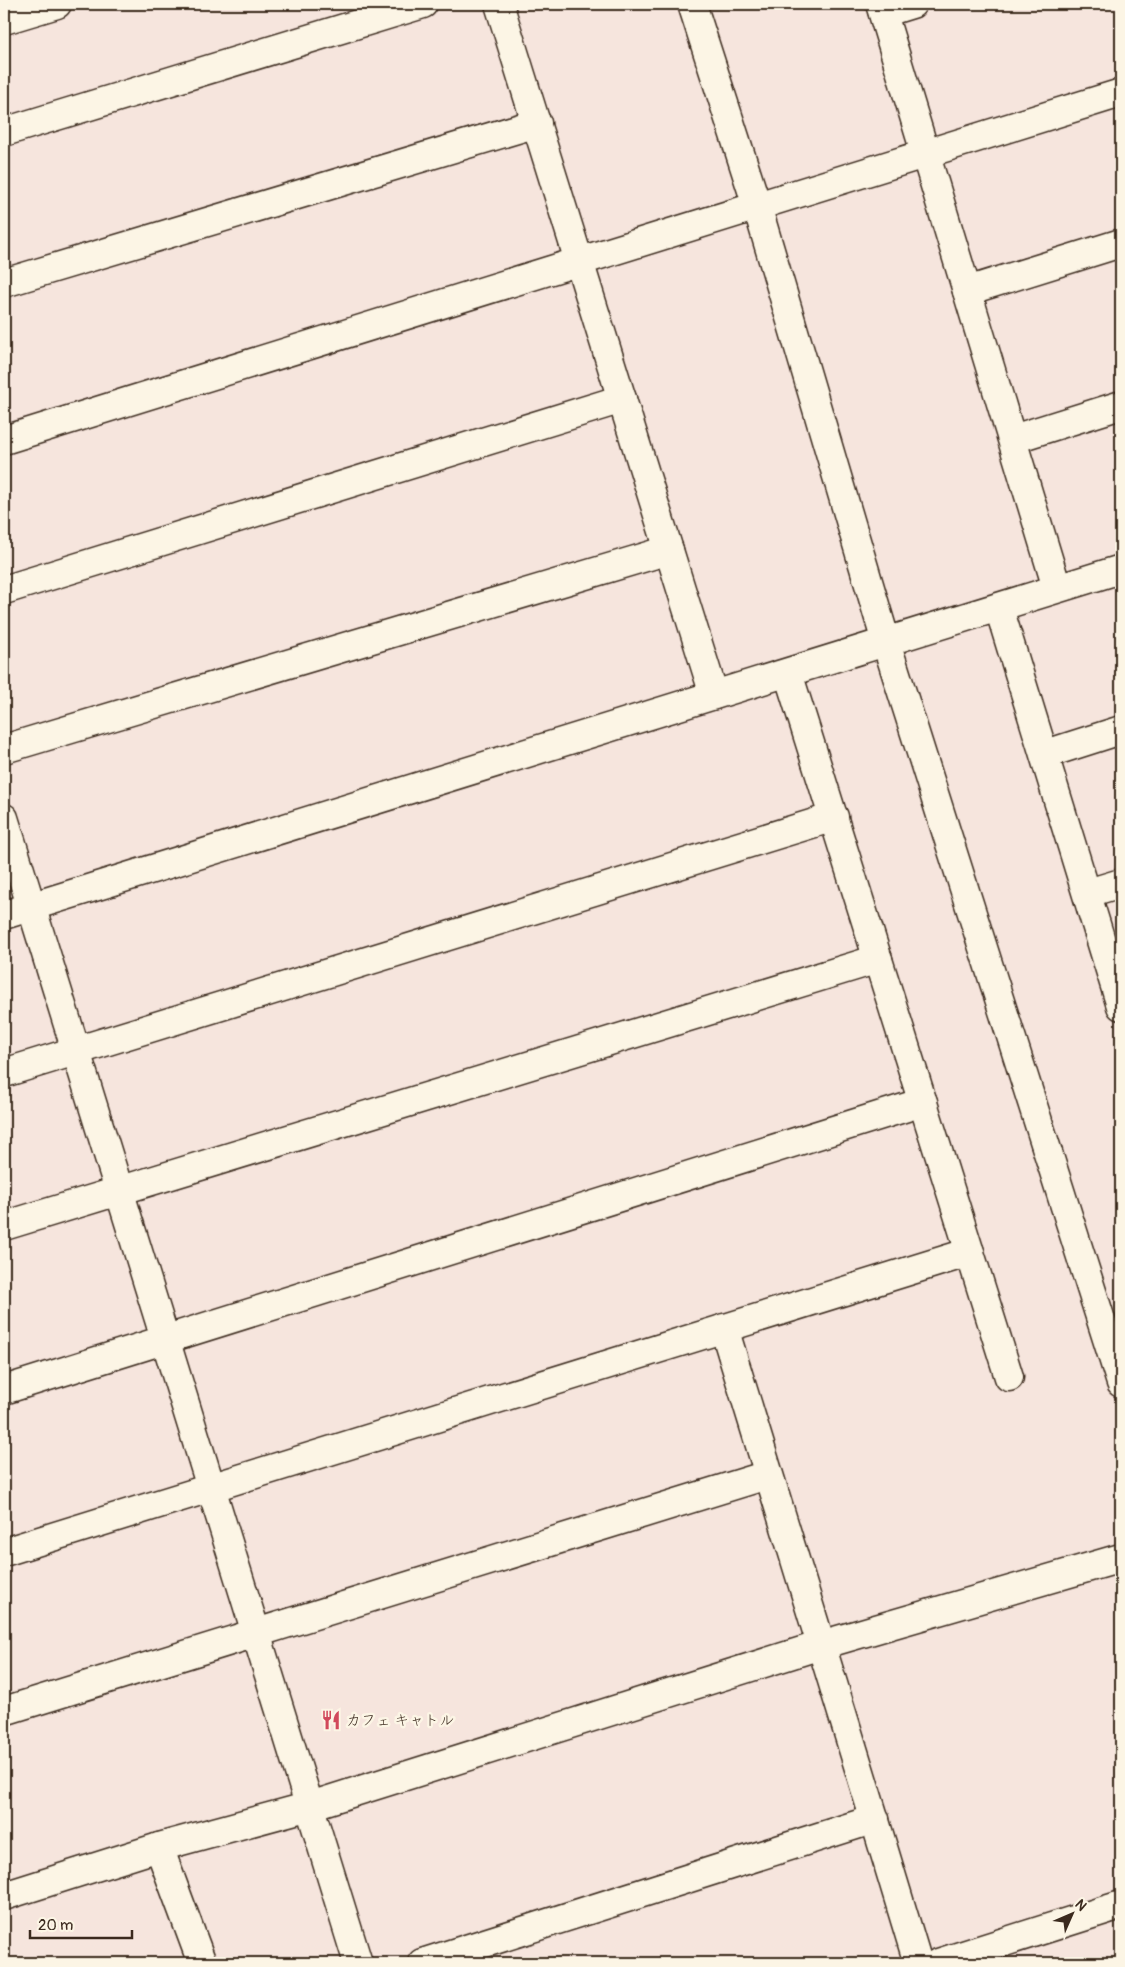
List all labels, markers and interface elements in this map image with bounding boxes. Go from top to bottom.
restaurant icon: カフェ キャトル [320,1709,342,1731]
place label: カフェ キャトル [346,1711,454,1730]
north arrow [1048,1890,1098,1940]
text: N [1071,1896,1090,1915]
scale bar [30,1907,132,1939]
text: 20 m [38,1916,73,1935]

